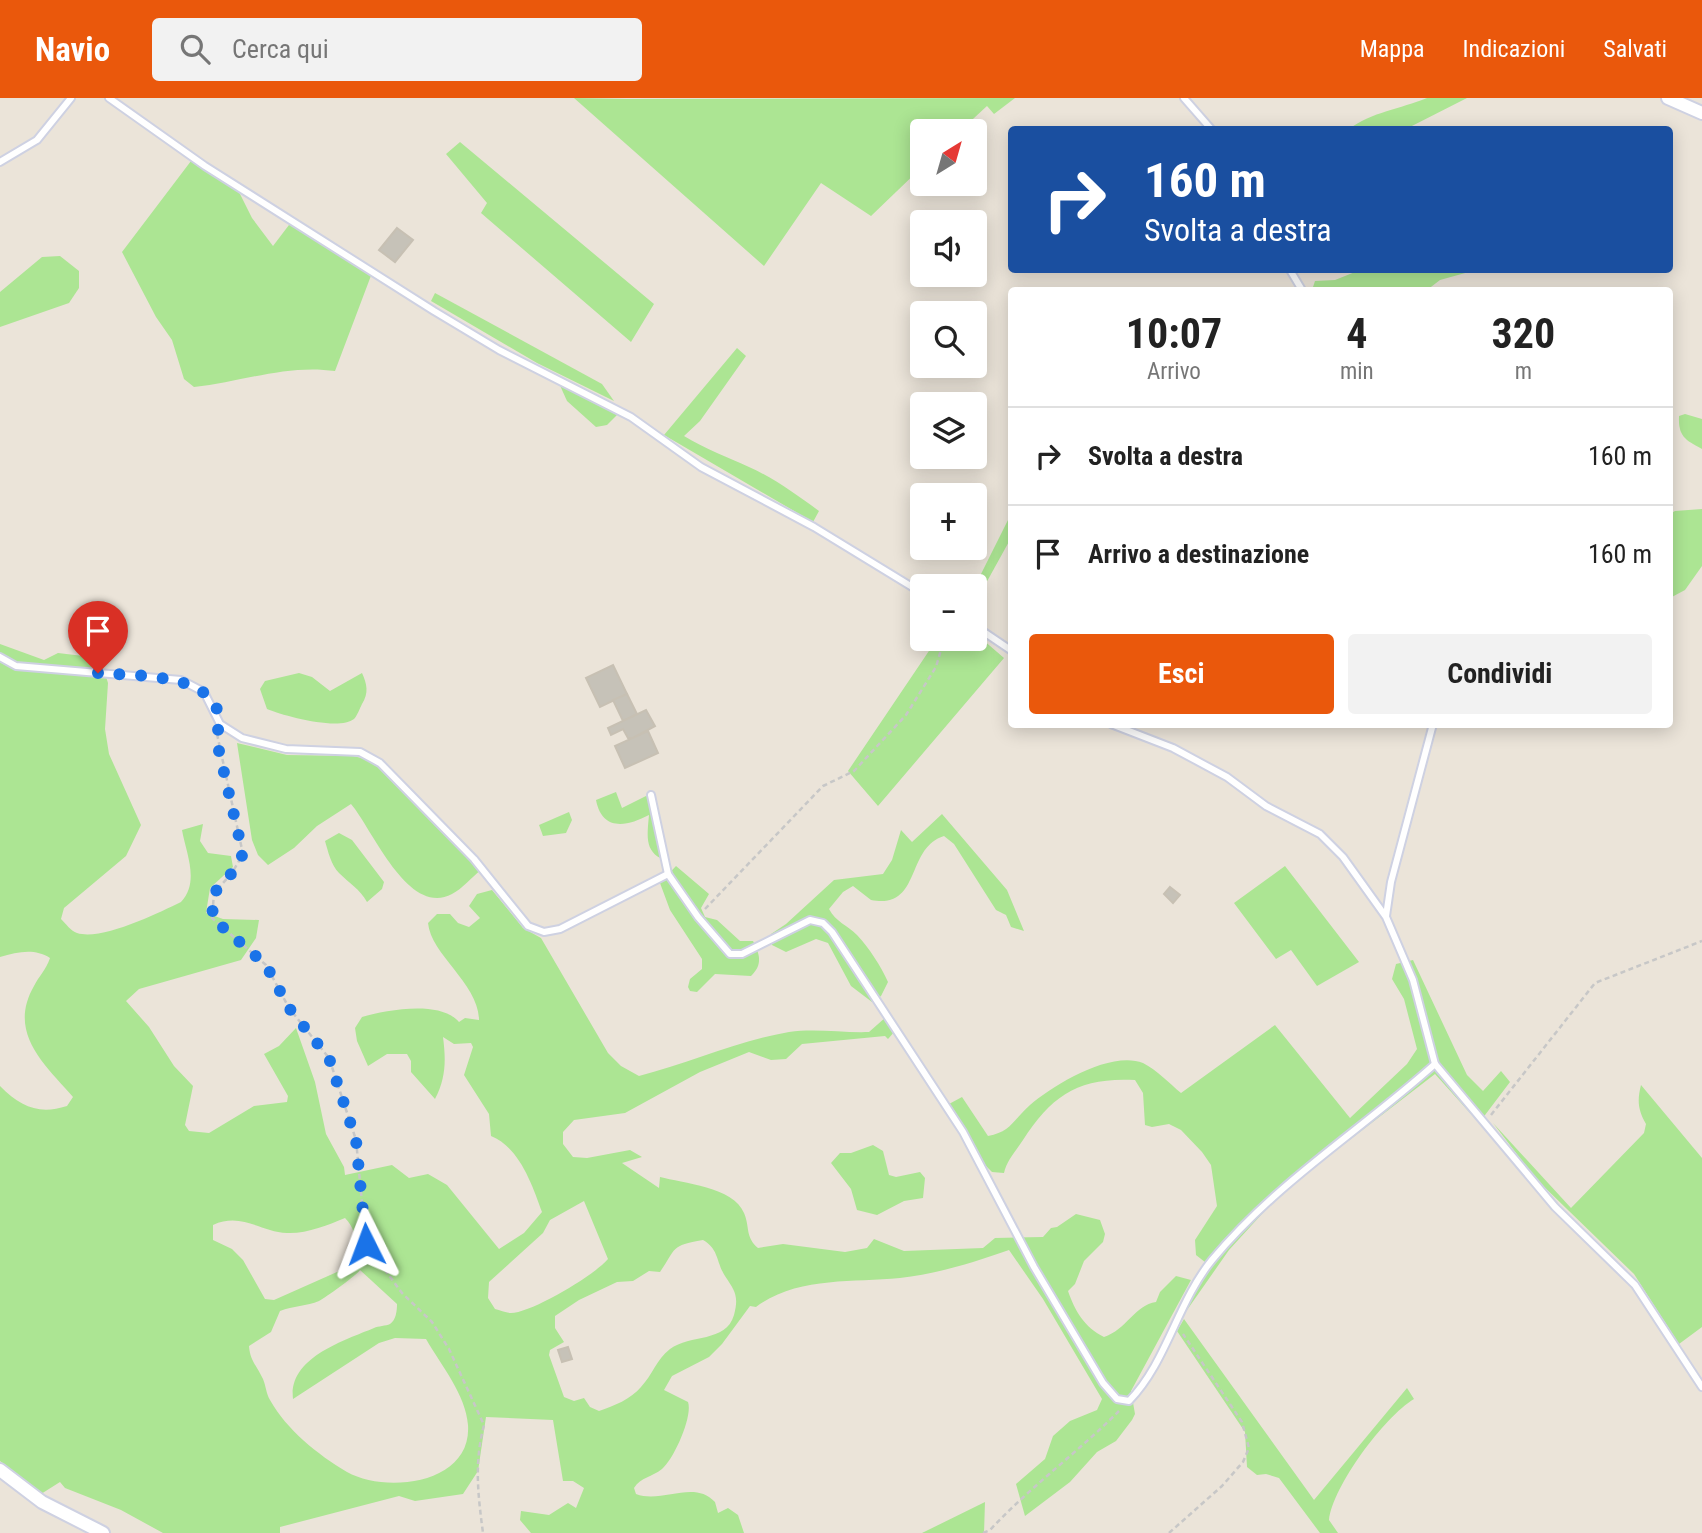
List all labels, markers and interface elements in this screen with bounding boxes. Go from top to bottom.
search box [152,18,642,81]
text: Navio [35,30,110,69]
icon: search [176,30,214,68]
text: Cerca qui [232,34,329,64]
text: Mappa [1360,35,1425,63]
text: Indicazioni [1463,35,1565,63]
text: Salvati [1603,35,1667,63]
north arrow [910,119,987,196]
map controls [910,119,987,651]
text: 160 m [1144,152,1266,209]
icon: right [1029,154,1120,245]
button: sound [910,210,987,287]
text: Svolta a destra [1144,211,1332,249]
button: search [910,301,987,378]
text: 10:07 [1126,309,1222,358]
text: 4 [1346,309,1367,358]
text: 320 [1491,309,1555,358]
text: Arrivo [1147,358,1201,385]
text: min [1340,358,1374,385]
text: m [1515,358,1532,385]
button: layers [910,392,987,469]
icon: right [1029,437,1067,475]
text: Svolta a destra [1088,441,1243,471]
text: 160 m [1588,441,1652,471]
button: + [910,483,987,560]
icon: arrive [1029,535,1067,573]
text: Arrivo a destinazione [1088,539,1309,569]
text: 160 m [1588,539,1652,569]
button: − [910,574,987,651]
pin [68,601,128,673]
icon: arrive [79,612,117,650]
button: Esci [1029,634,1334,714]
button: Condividi [1348,634,1652,714]
position arrow [329,1207,403,1281]

